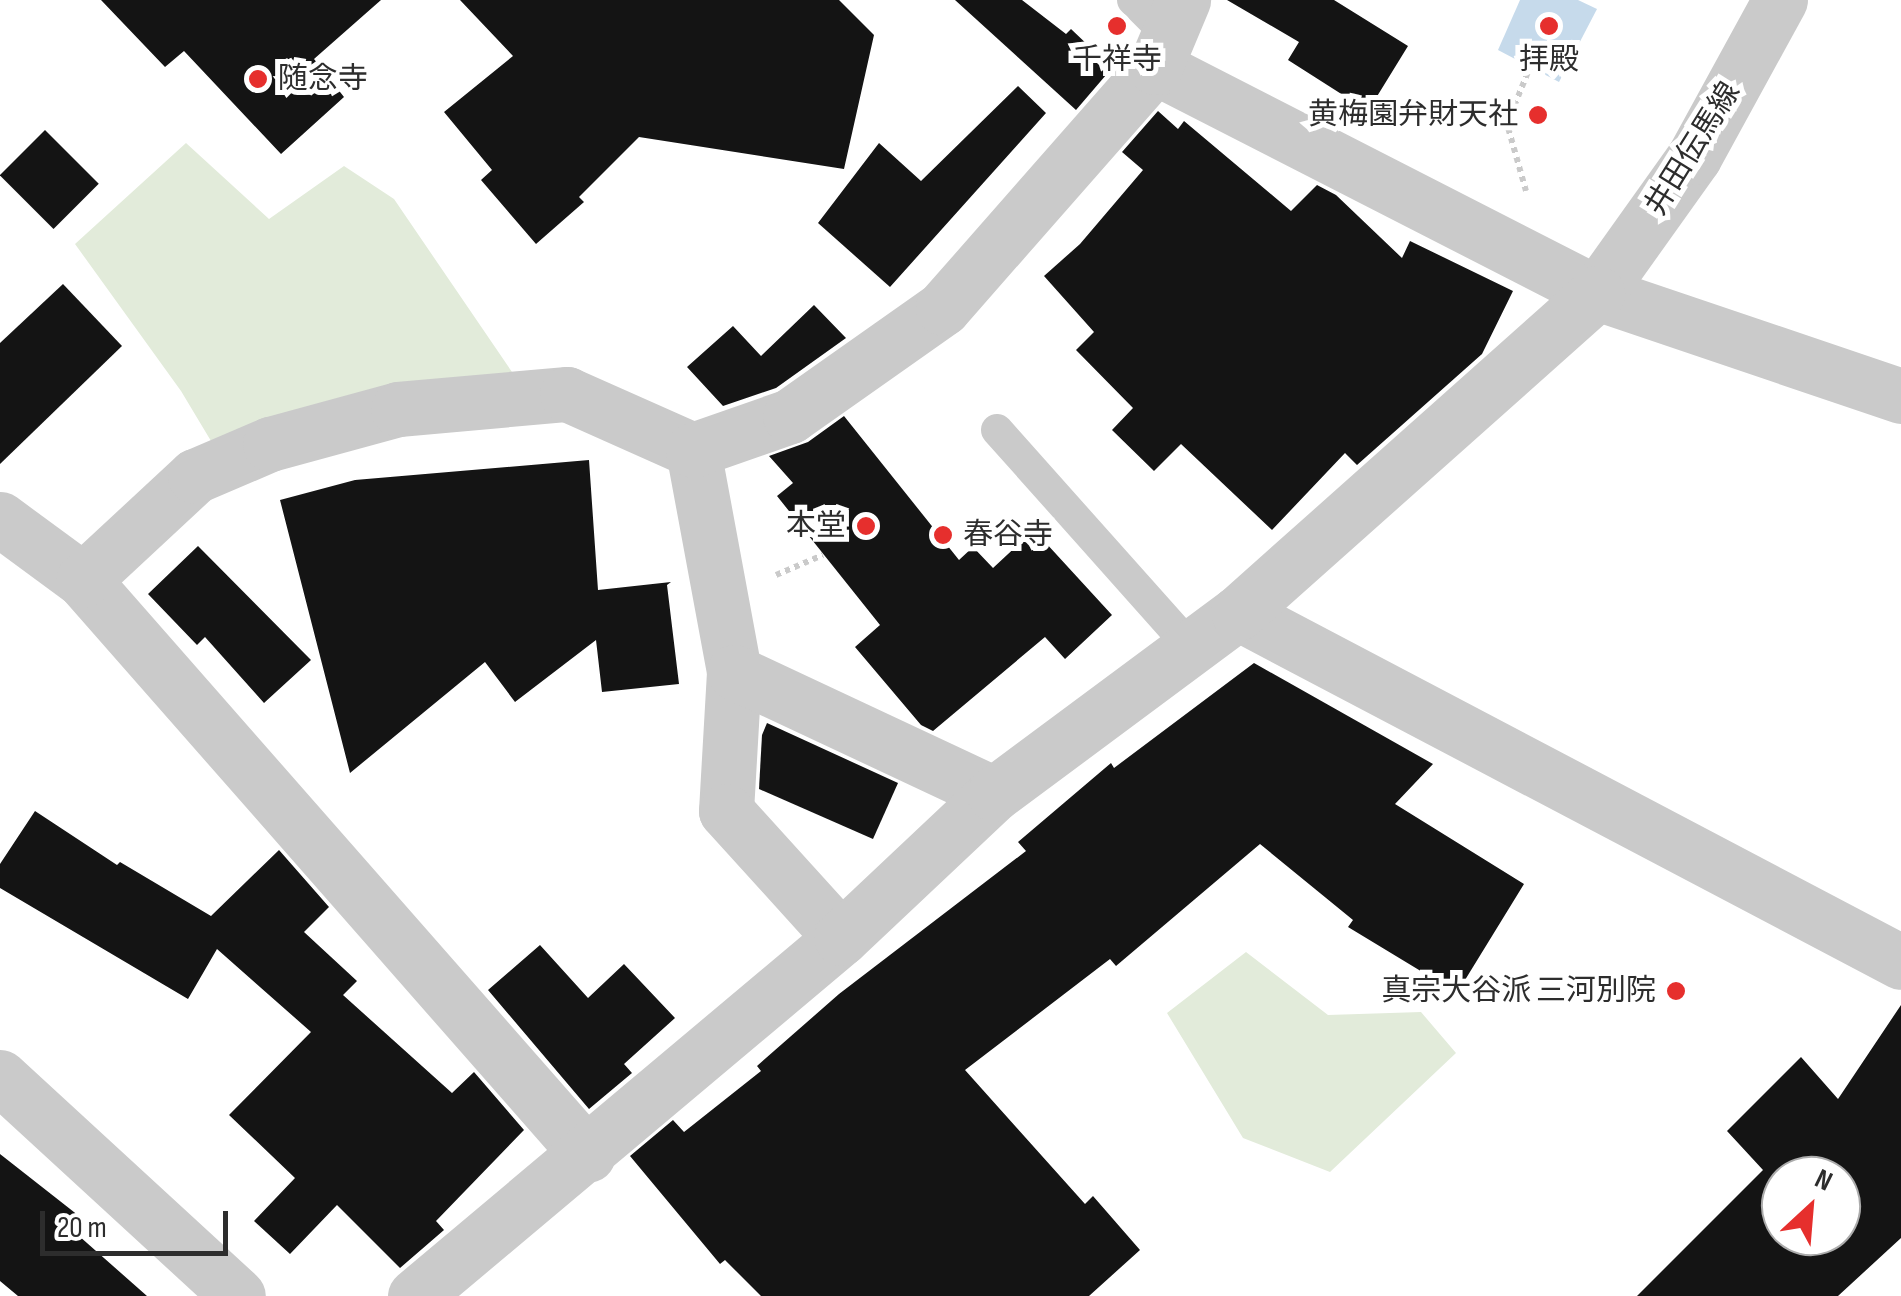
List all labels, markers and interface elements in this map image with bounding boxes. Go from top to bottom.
marker: 千祥寺 [1106,15,1128,37]
marker: 拝殿 [1538,15,1560,37]
place label: 千祥寺 [1072,42,1162,78]
place label: 拝殿 [1519,42,1579,78]
place label: 随念寺 [278,61,368,97]
marker: 随念寺 [247,68,269,90]
street label: 井田伝馬線 [1638,76,1748,222]
place label: 黄梅園弁財天社 [1308,97,1518,133]
marker: 黄梅園弁財天社 [1527,104,1549,126]
place label: 本堂 [786,508,846,544]
marker: 本堂 [855,515,877,537]
place label: 春谷寺 [963,517,1053,553]
marker: 春谷寺 [932,524,954,546]
place label: 真宗大谷派 三河別院 [1381,973,1656,1009]
marker: 真宗大谷派 三河別院 [1665,980,1687,1002]
north arrow [1761,1156,1861,1256]
text: N [1810,1162,1837,1198]
scale bar [45,1191,232,1253]
text: 20 m [57,1210,107,1246]

